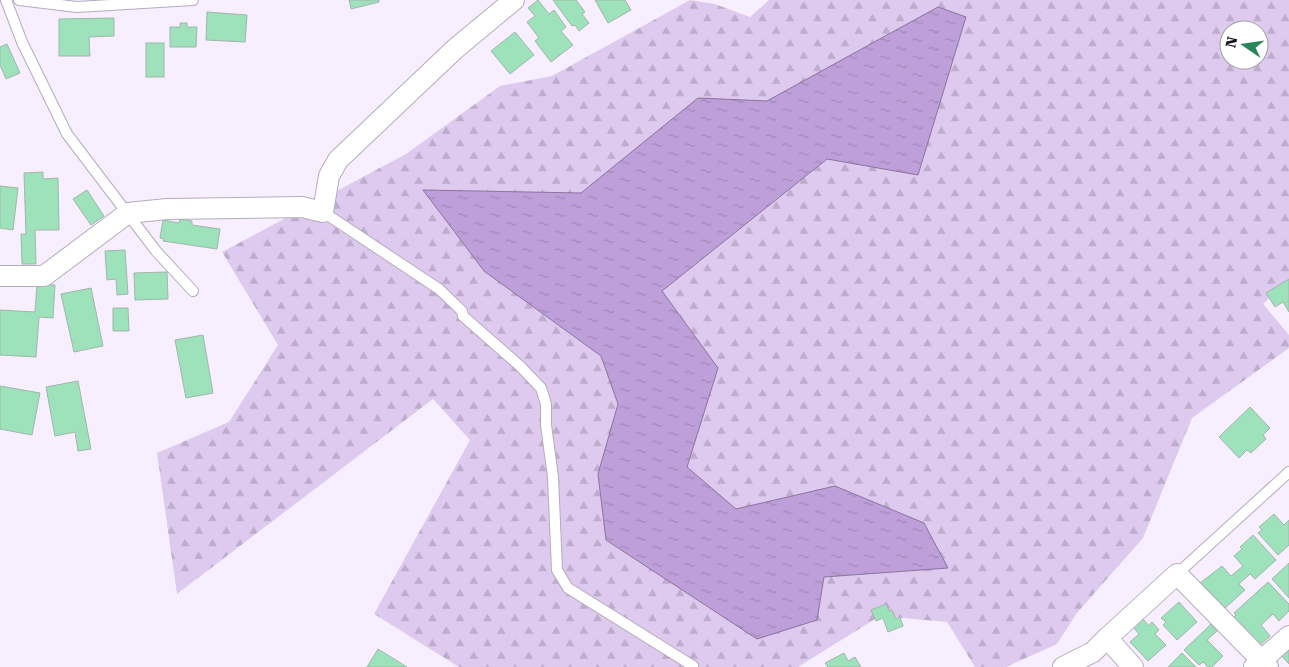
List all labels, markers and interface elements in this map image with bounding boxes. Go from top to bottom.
north arrow [1219,20,1269,70]
text: N [1222,35,1240,49]

